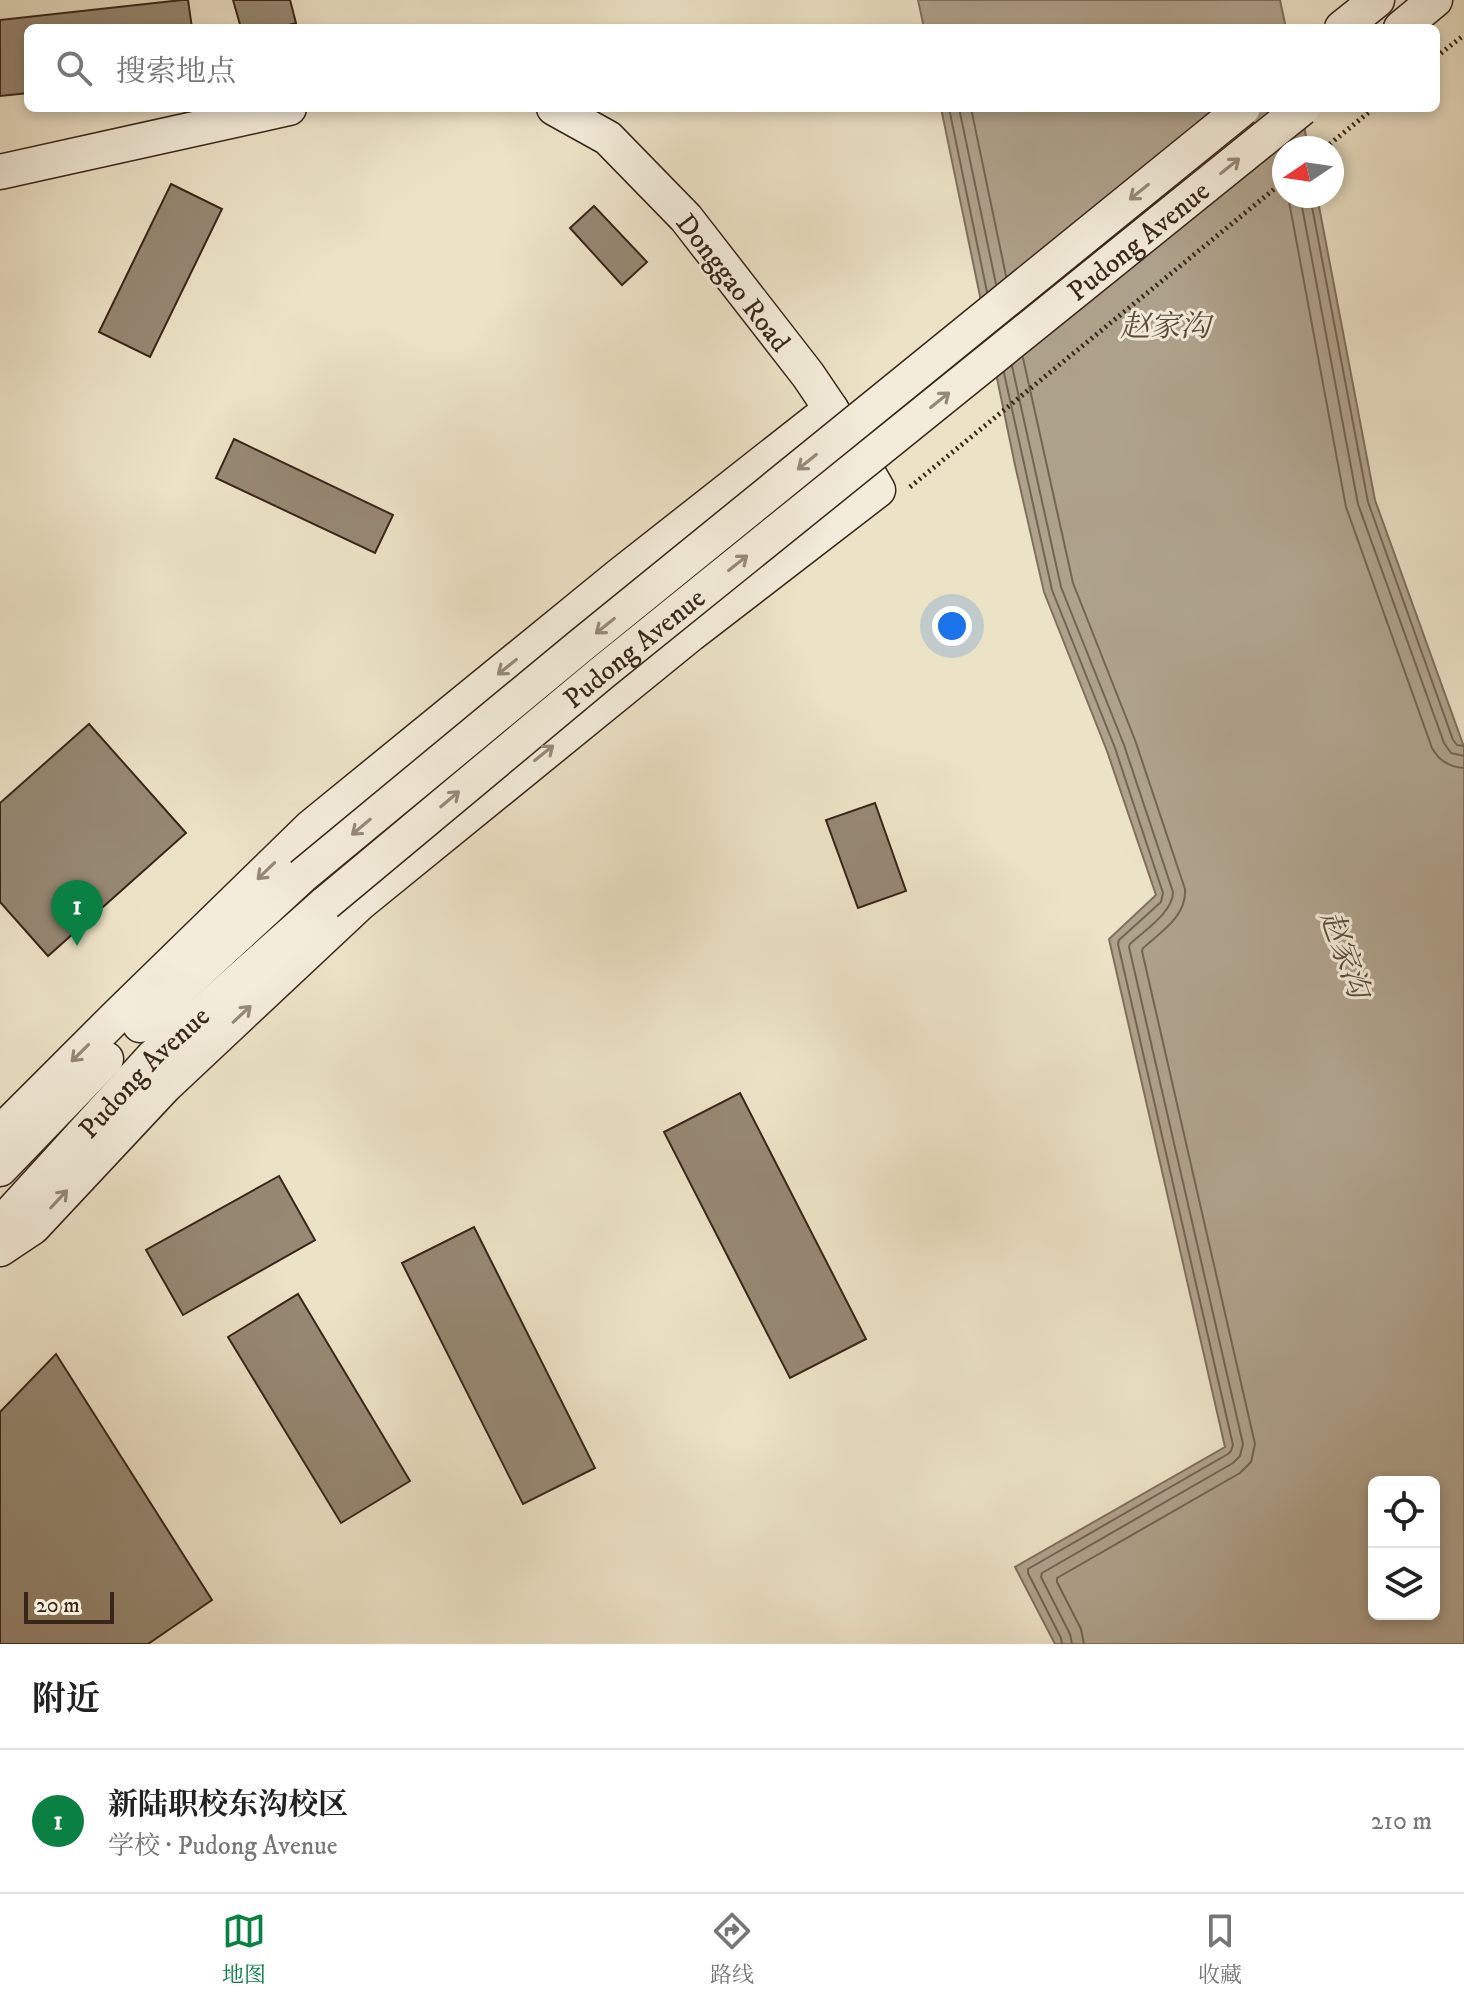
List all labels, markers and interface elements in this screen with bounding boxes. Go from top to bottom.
search box [24,24,1440,112]
icon: search [52,46,96,90]
text: 搜索地点 [116,54,236,91]
north arrow [1272,136,1344,208]
one-way arrow [1219,157,1239,175]
street label: Pudong Avenue [1061,174,1217,309]
one-way arrow [1129,184,1150,201]
street label: Donggao Road [668,207,798,359]
water label: 赵家沟 [1120,309,1214,346]
one-way arrow [929,391,950,409]
one-way arrow [797,453,818,471]
one-way arrow [727,554,748,572]
street label: Pudong Avenue [557,581,713,717]
your location [932,606,972,646]
one-way arrow [595,617,616,635]
one-way arrow [497,658,518,676]
one-way arrow [533,744,554,762]
one-way arrow [440,790,460,808]
one-way arrow [351,818,372,836]
one-way arrow [257,861,276,880]
pin: 1 [51,880,103,946]
water label: 赵家沟 [1311,906,1378,1007]
street label: Pudong Avenue [72,999,217,1146]
one-way arrow [231,1006,251,1024]
one-way arrow [71,1043,90,1062]
one-way arrow [50,1190,68,1210]
map controls [1368,1476,1440,1620]
button: locate [1368,1476,1440,1548]
button: layers [1368,1548,1440,1620]
scale bar [24,1588,114,1624]
text: 20 m [36,1592,80,1619]
text: 附近 [32,1679,100,1721]
text: 新陆职校东沟校区 [108,1787,348,1824]
text: 1 [53,1805,63,1838]
text: 210 m [1371,1805,1432,1838]
text: 学校 · Pudong Avenue [108,1830,337,1863]
tab: 地图 [222,1909,266,1989]
tab: 路线 [710,1909,754,1989]
tab: 收藏 [1198,1909,1242,1989]

